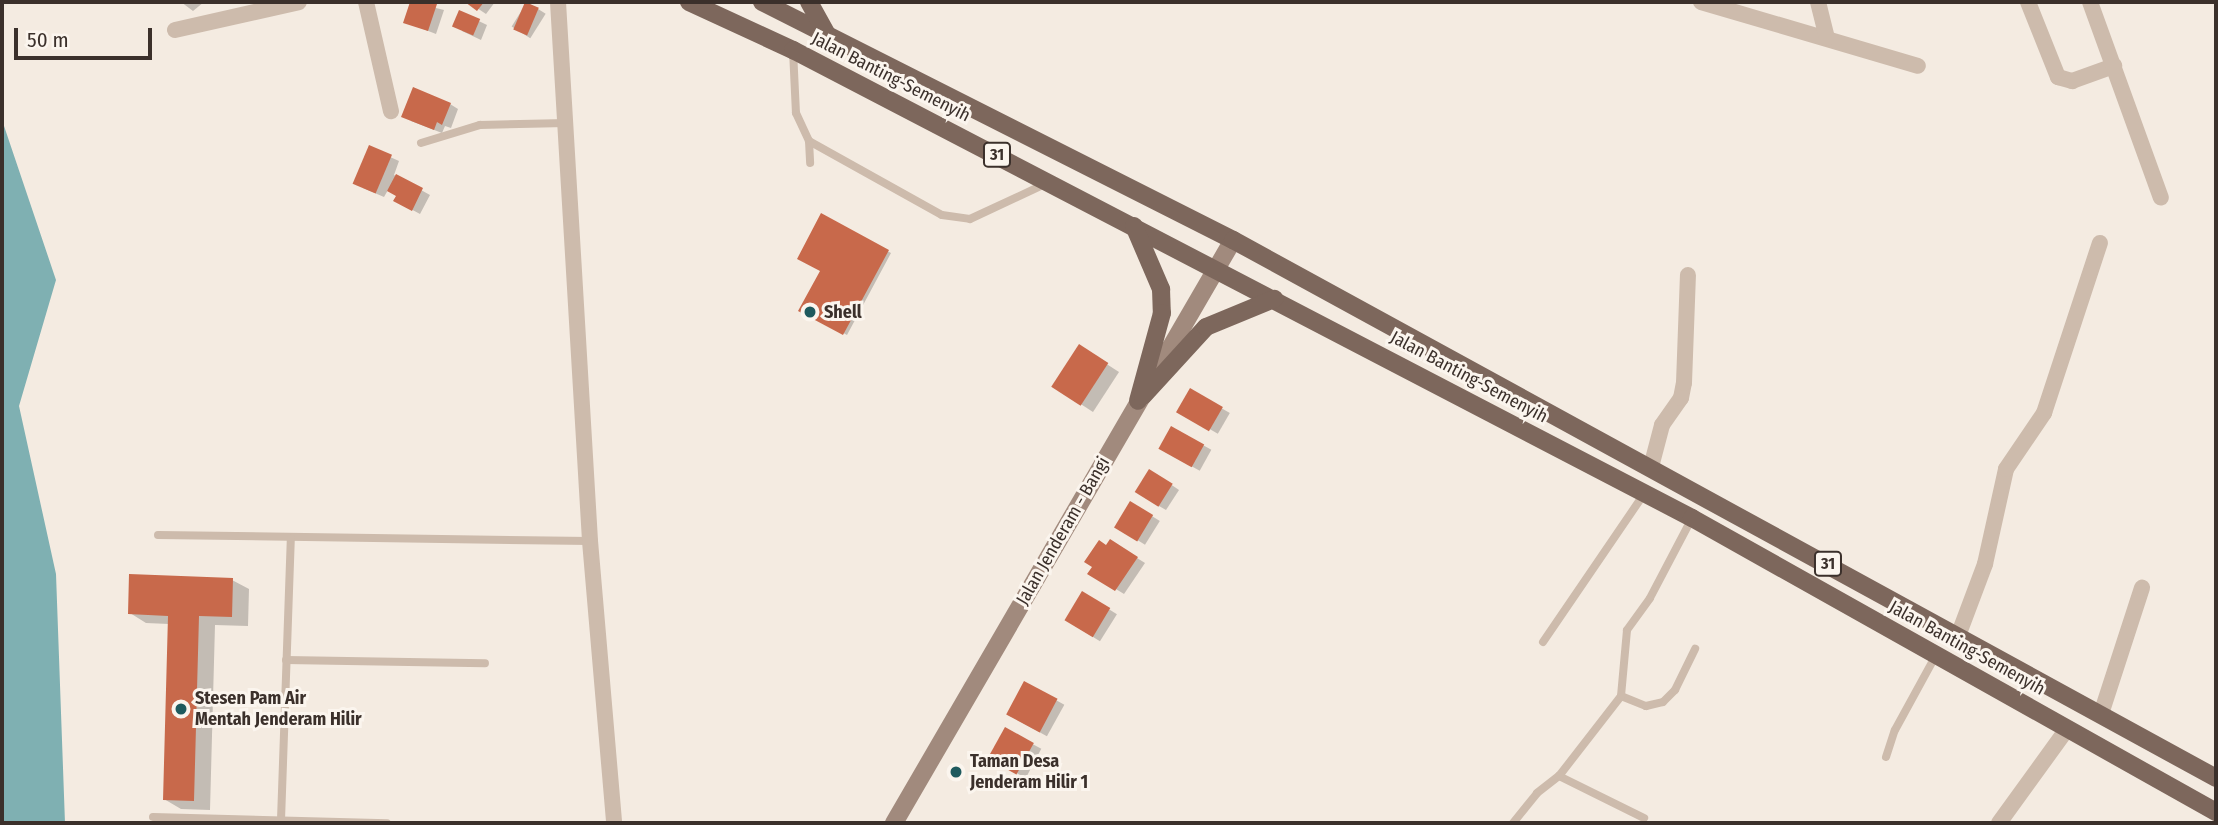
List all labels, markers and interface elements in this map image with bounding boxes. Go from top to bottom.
scale bar [18,14,156,58]
text: 50 m [27,27,69,53]
street label: Jalan Banting-Semenyih [808,28,974,126]
road number: 31 [981,142,1013,168]
place label: Shell [824,301,862,323]
marker: Shell [802,304,818,320]
street label: Jalan Banting-Semenyih [1387,326,1551,428]
street label: Jalan Jenderam - Bangi [1012,453,1114,609]
road number: 31 [1812,552,1844,576]
street label: Jalan Banting-Semenyih [1885,596,2049,700]
place label: Stesen Pam Air Mentah Jenderam Hilir [195,688,362,730]
marker: Stesen Pam Air Mentah Jenderam Hilir [173,701,189,717]
place label: Taman Desa Jenderam Hilir 1 [970,751,1088,794]
marker: Taman Desa Jenderam Hilir 1 [948,764,964,780]

